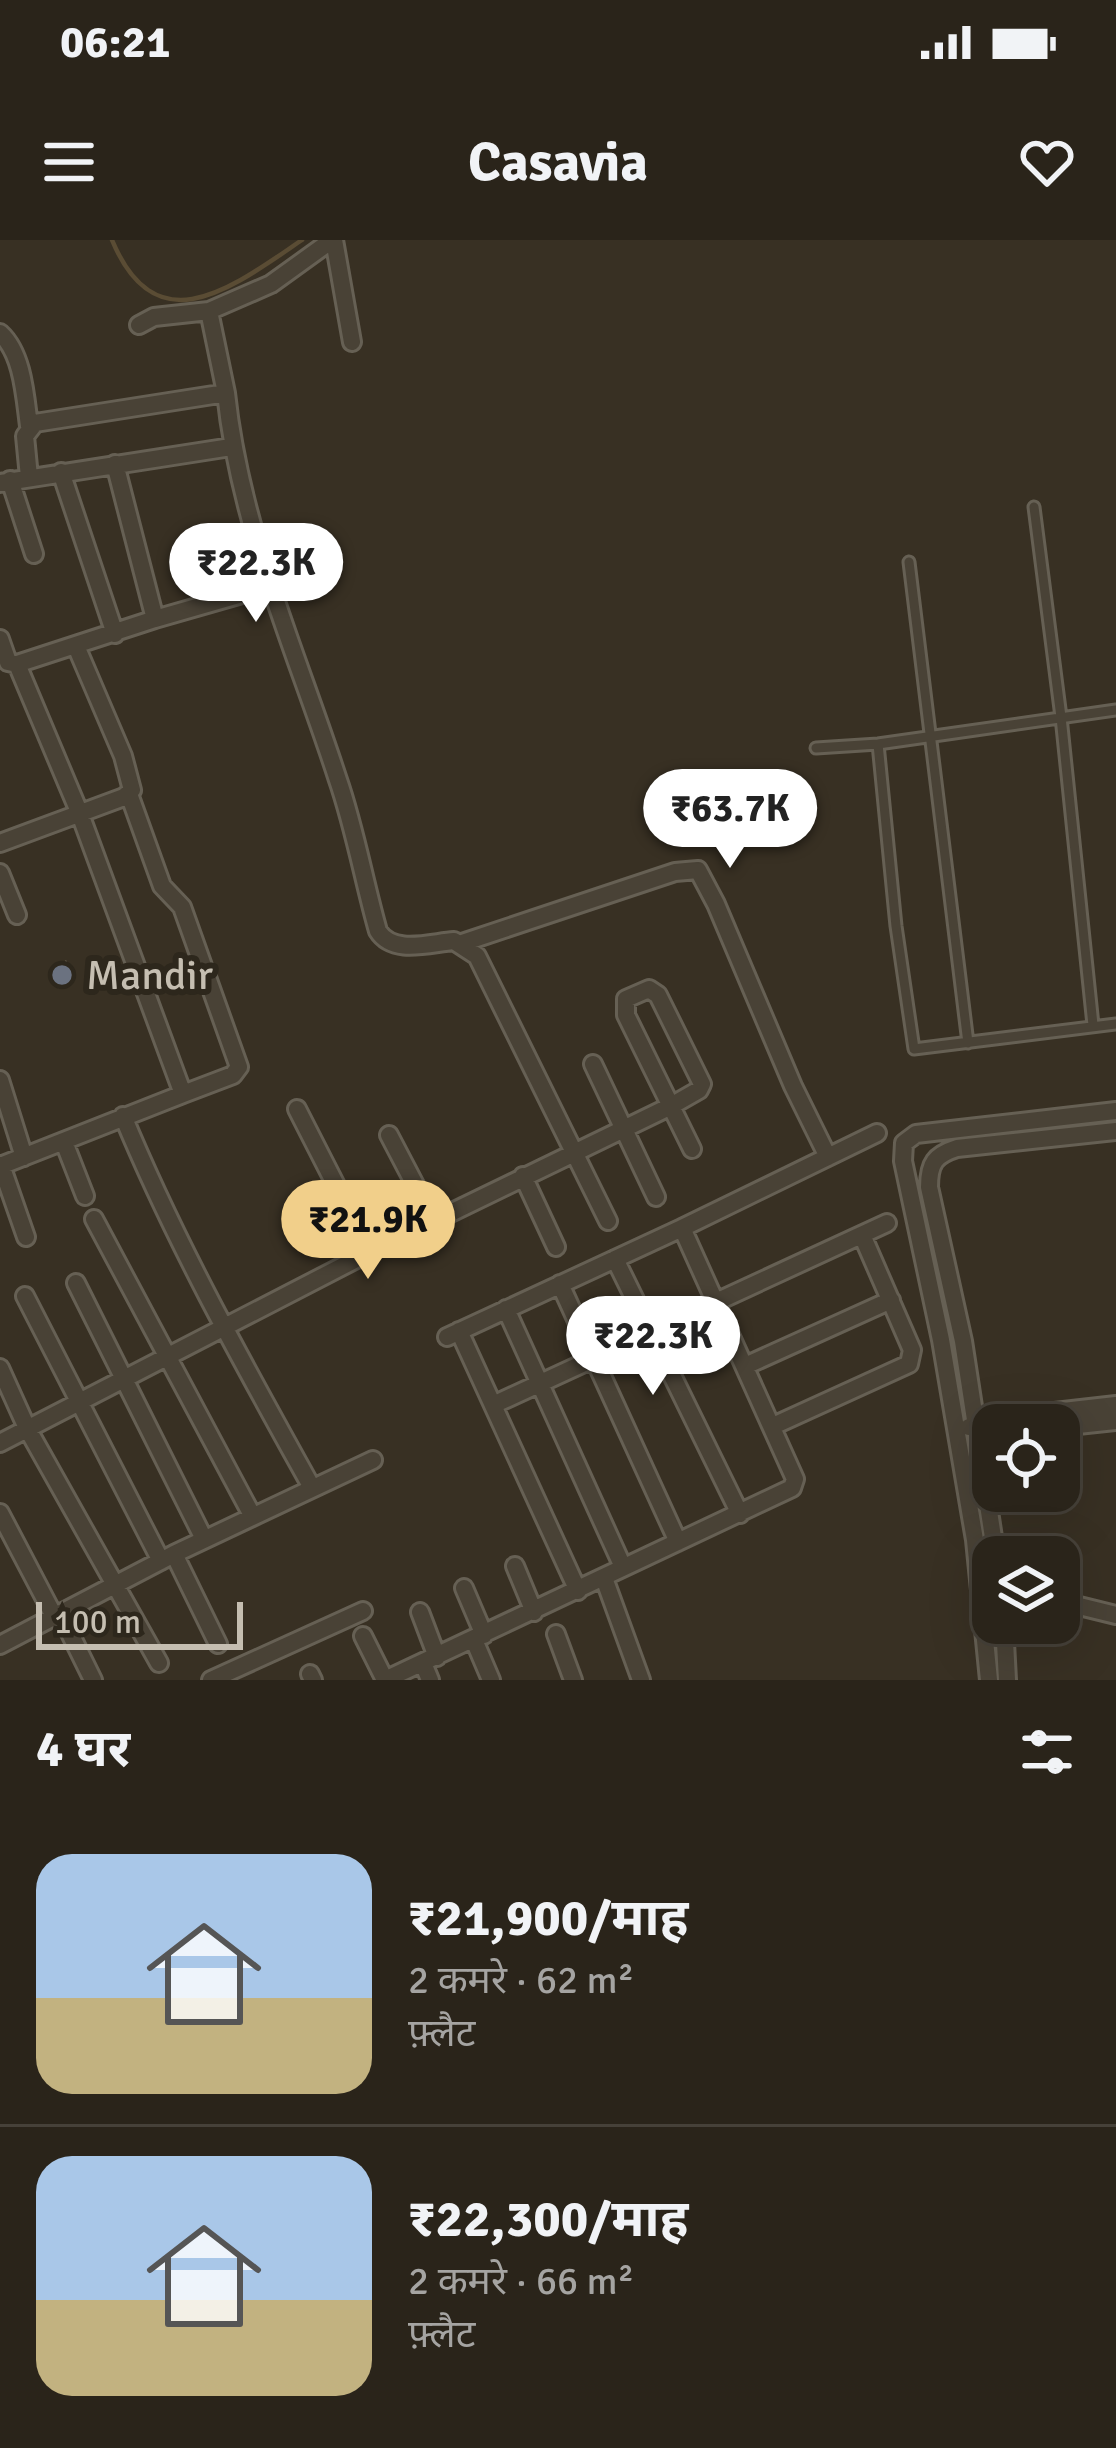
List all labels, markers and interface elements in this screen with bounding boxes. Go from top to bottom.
text: 06:21 [60,15,170,70]
icon: menu [36,129,102,195]
text: Casavia [468,129,648,196]
icon: heart [1014,129,1080,195]
pin: ₹22.3K [158,523,354,625]
text: ₹22.3K [196,538,316,586]
pin: ₹63.7K [632,769,828,871]
text: ₹63.7K [670,784,790,832]
place label: Mandir [86,950,214,1001]
marker: Mandir [49,962,75,988]
pin: ₹21.9K [270,1180,466,1282]
text: ₹21.9K [308,1195,428,1243]
pin: ₹22.3K [555,1296,751,1398]
text: ₹22.3K [593,1311,713,1359]
map controls [972,1404,1080,1644]
button: locate [972,1404,1080,1512]
button: layers [972,1536,1080,1644]
scale bar [36,1596,243,1649]
text: 100 m [54,1602,141,1643]
text: 4 घर [36,1718,130,1781]
icon: filters [1014,1719,1080,1785]
text: ₹21,900/माह [408,1887,688,1950]
icon: home [132,1902,276,2046]
text: 2 कमरे · 62 m² [408,1956,634,2004]
text: फ़्लैट [408,2009,475,2057]
text: ₹22,300/माह [408,2188,688,2251]
icon: home [132,2204,276,2348]
text: 2 कमरे · 66 m² [408,2257,634,2305]
text: फ़्लैट [408,2310,475,2358]

